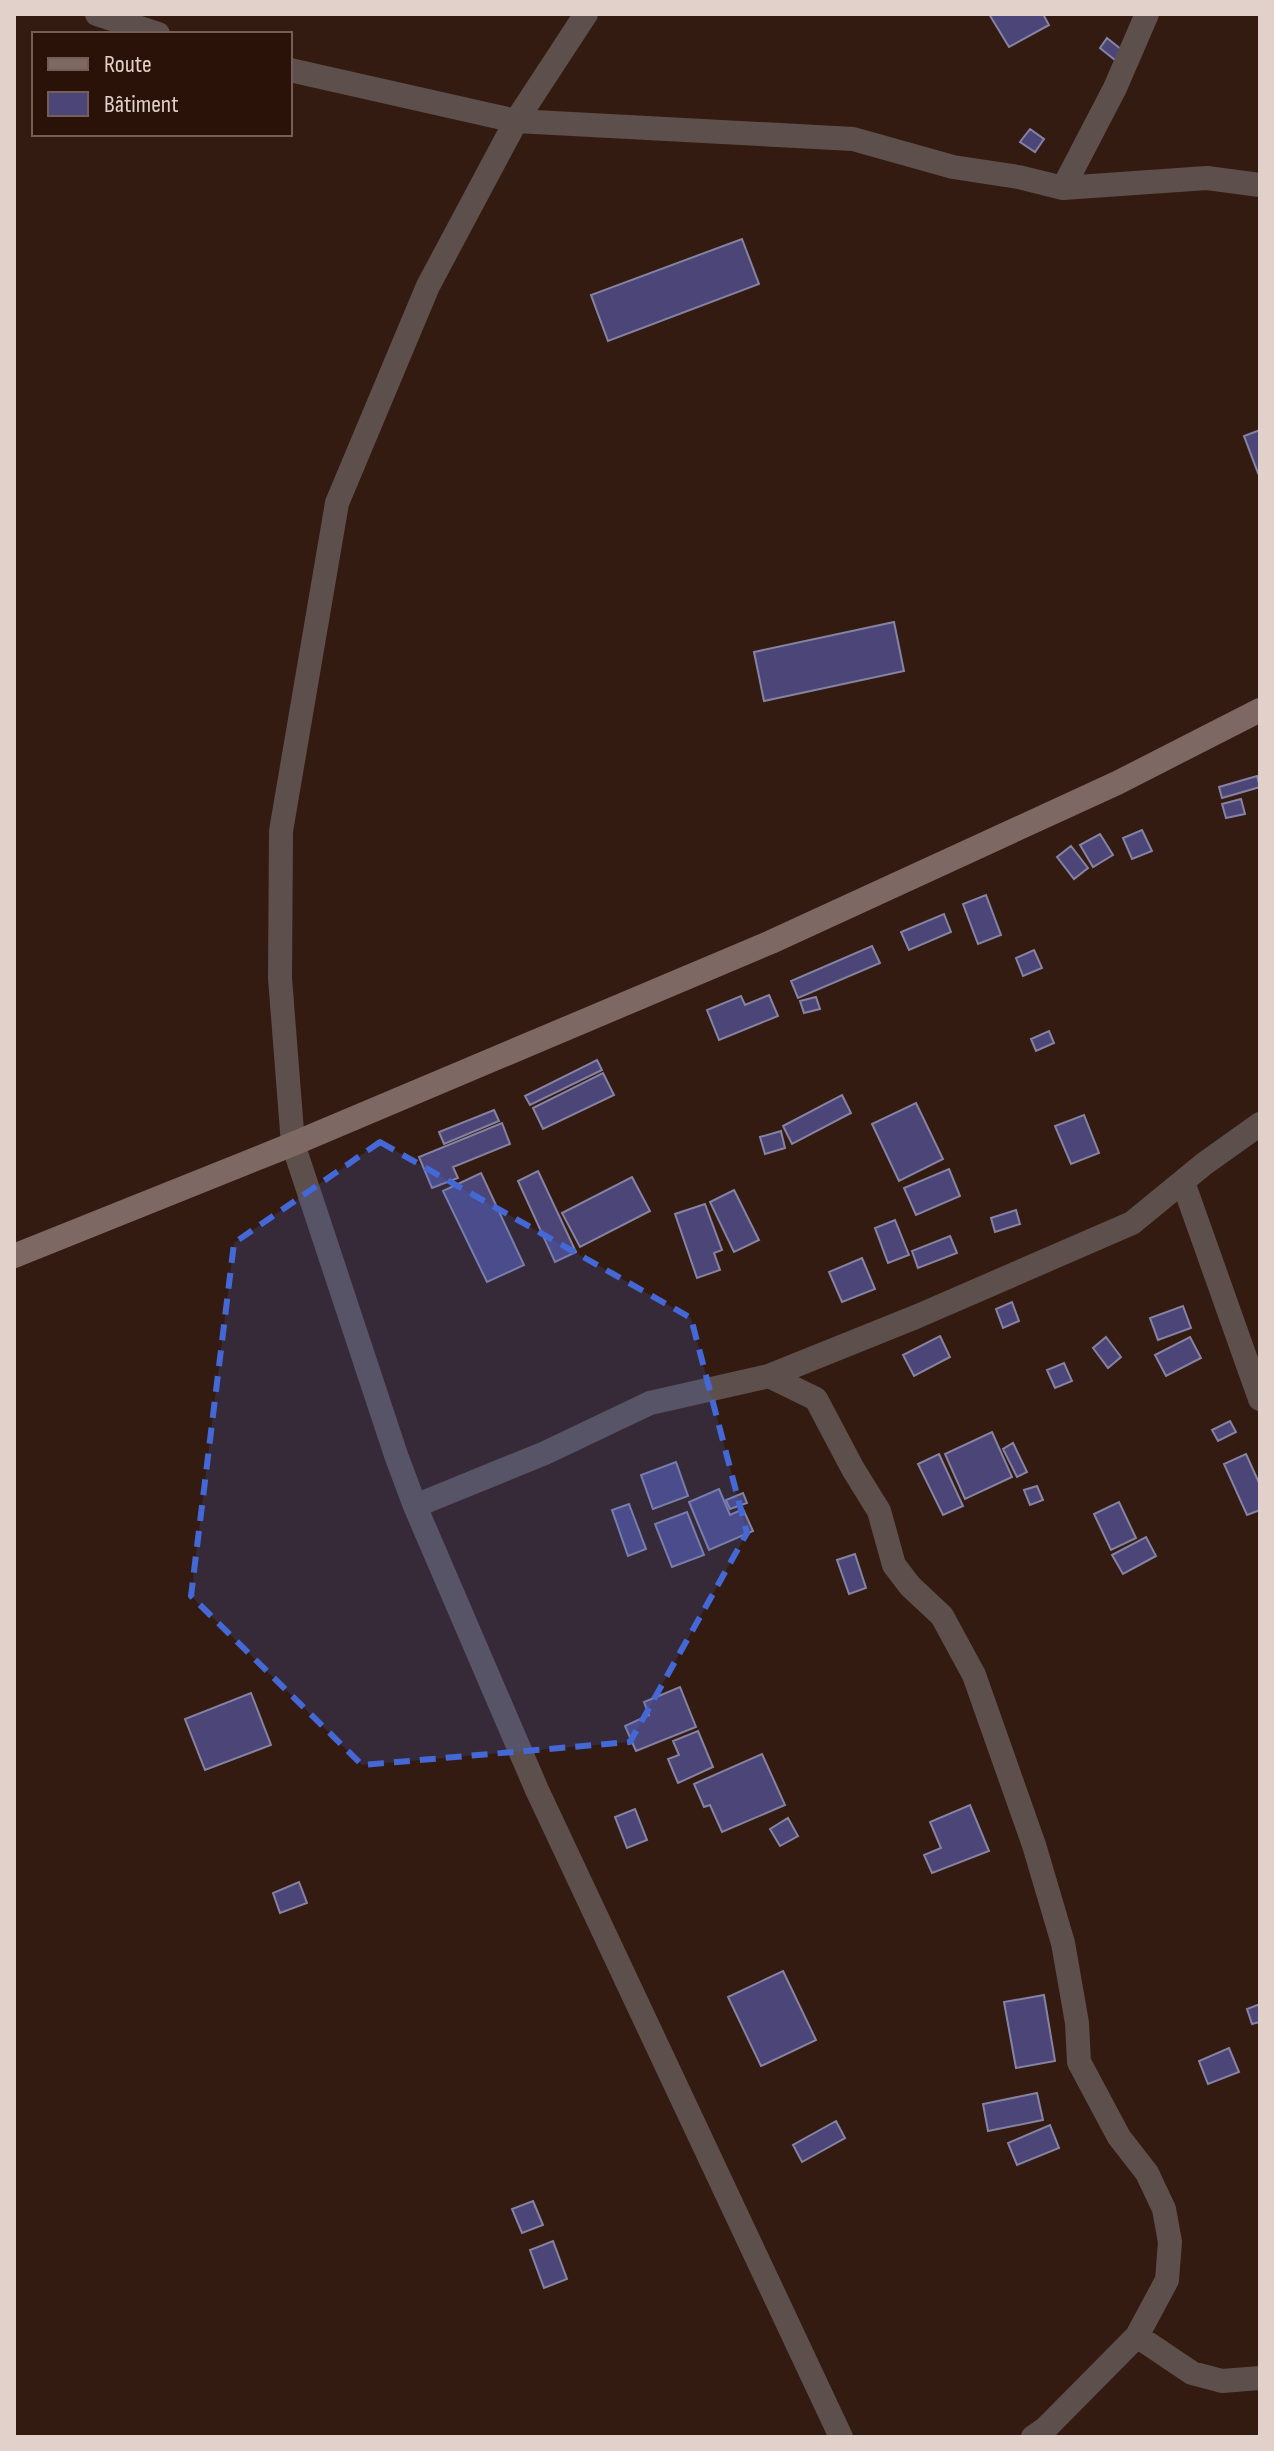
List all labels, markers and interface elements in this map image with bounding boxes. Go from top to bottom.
legend [32,32,292,136]
text: Route [104,50,152,79]
text: Bâtiment [104,90,179,119]

